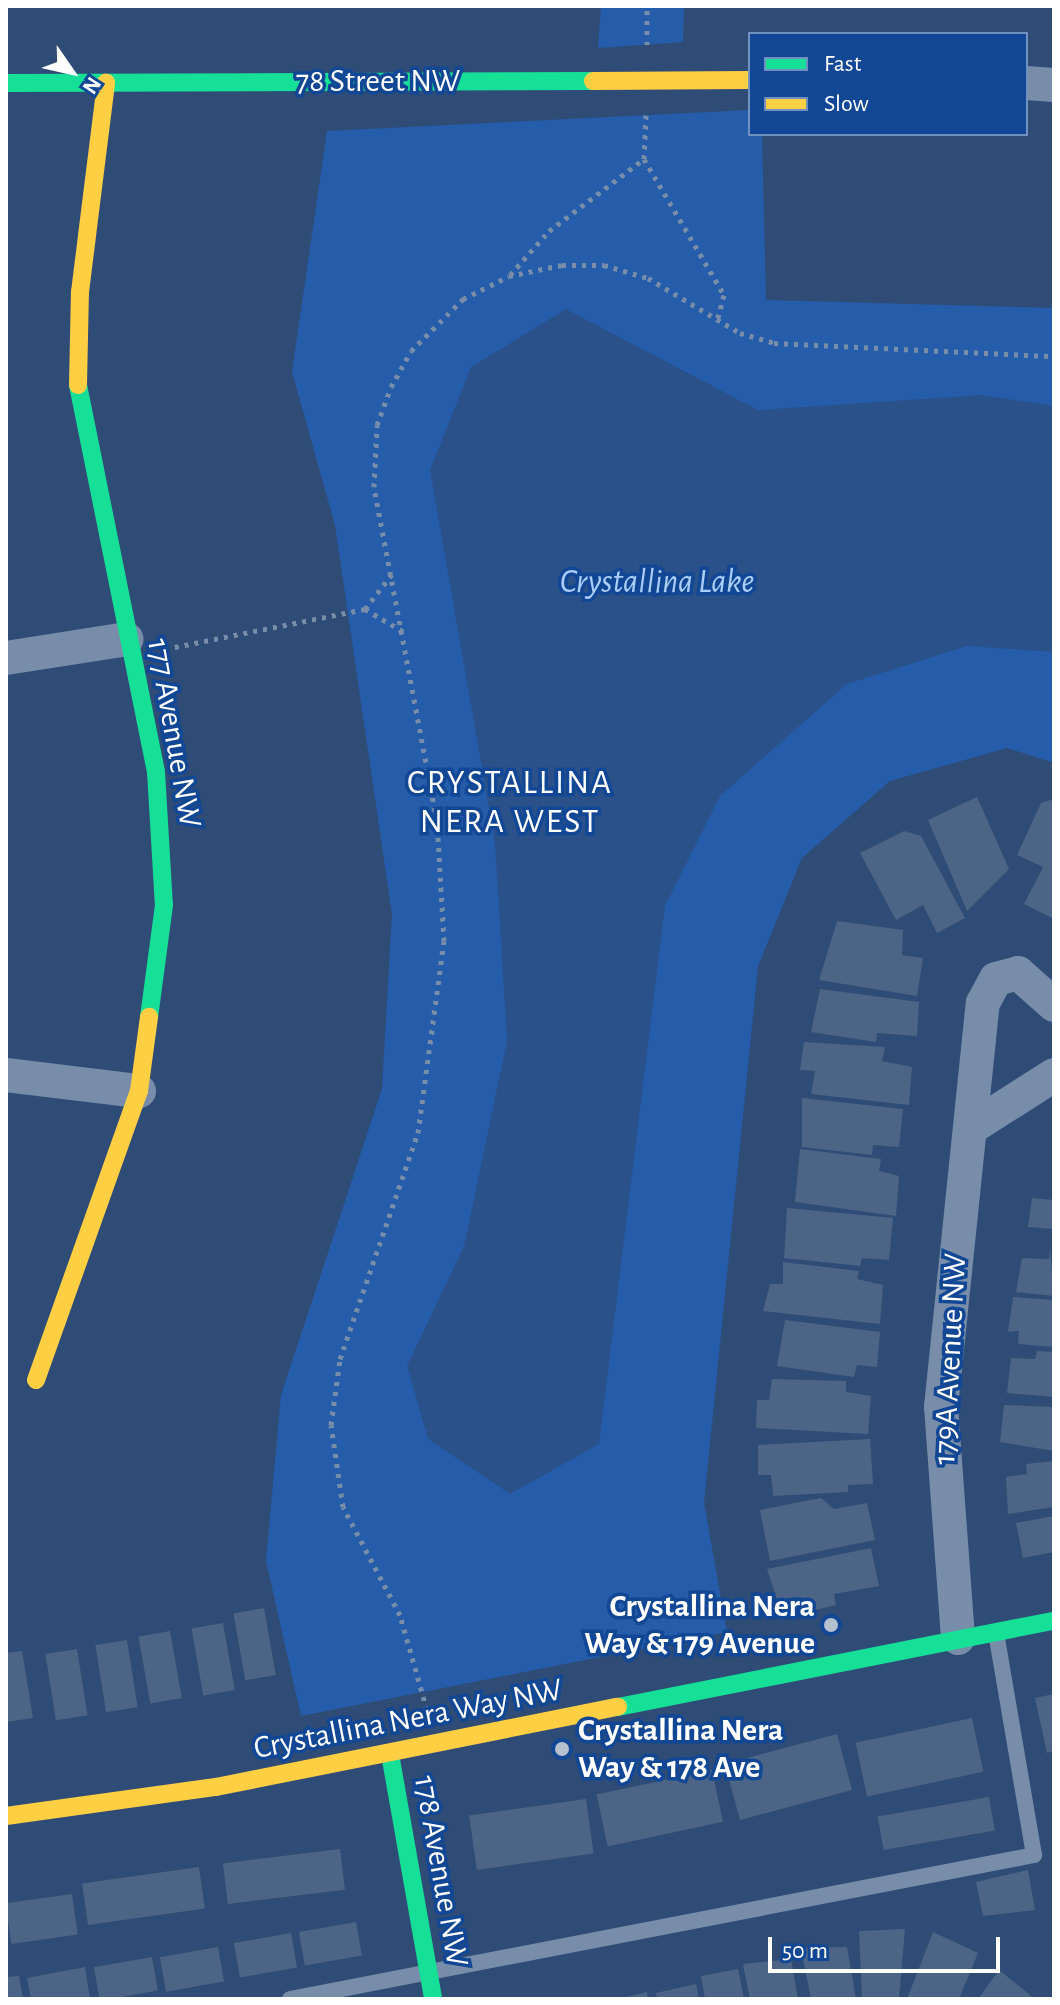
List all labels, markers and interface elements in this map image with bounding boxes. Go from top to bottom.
north arrow [32,32,112,112]
legend [748,32,1028,136]
text: Fast [824,52,861,76]
street label: 78 Street NW [296,62,460,100]
text: N [79,73,105,98]
text: Slow [824,92,869,116]
water label: Crystallina Lake [560,563,754,603]
street label: 177 Avenue NW [138,635,210,831]
district label: CRYSTALLINA NERA WEST [407,763,613,842]
street label: 179A Avenue NW [925,1252,975,1466]
place label: Crystallina Nera Way & 179 Avenue [584,1588,815,1663]
marker: Crystallina Nera Way & 179 Avenue [822,1616,840,1634]
street label: Crystallina Nera Way NW [250,1670,566,1768]
place label: Crystallina Nera Way & 178 Ave [578,1712,783,1787]
marker: Crystallina Nera Way & 178 Ave [553,1740,571,1758]
street label: 178 Avenue NW [405,1773,477,1969]
scale bar [772,1921,1004,1971]
text: 50 m [782,1939,828,1963]

